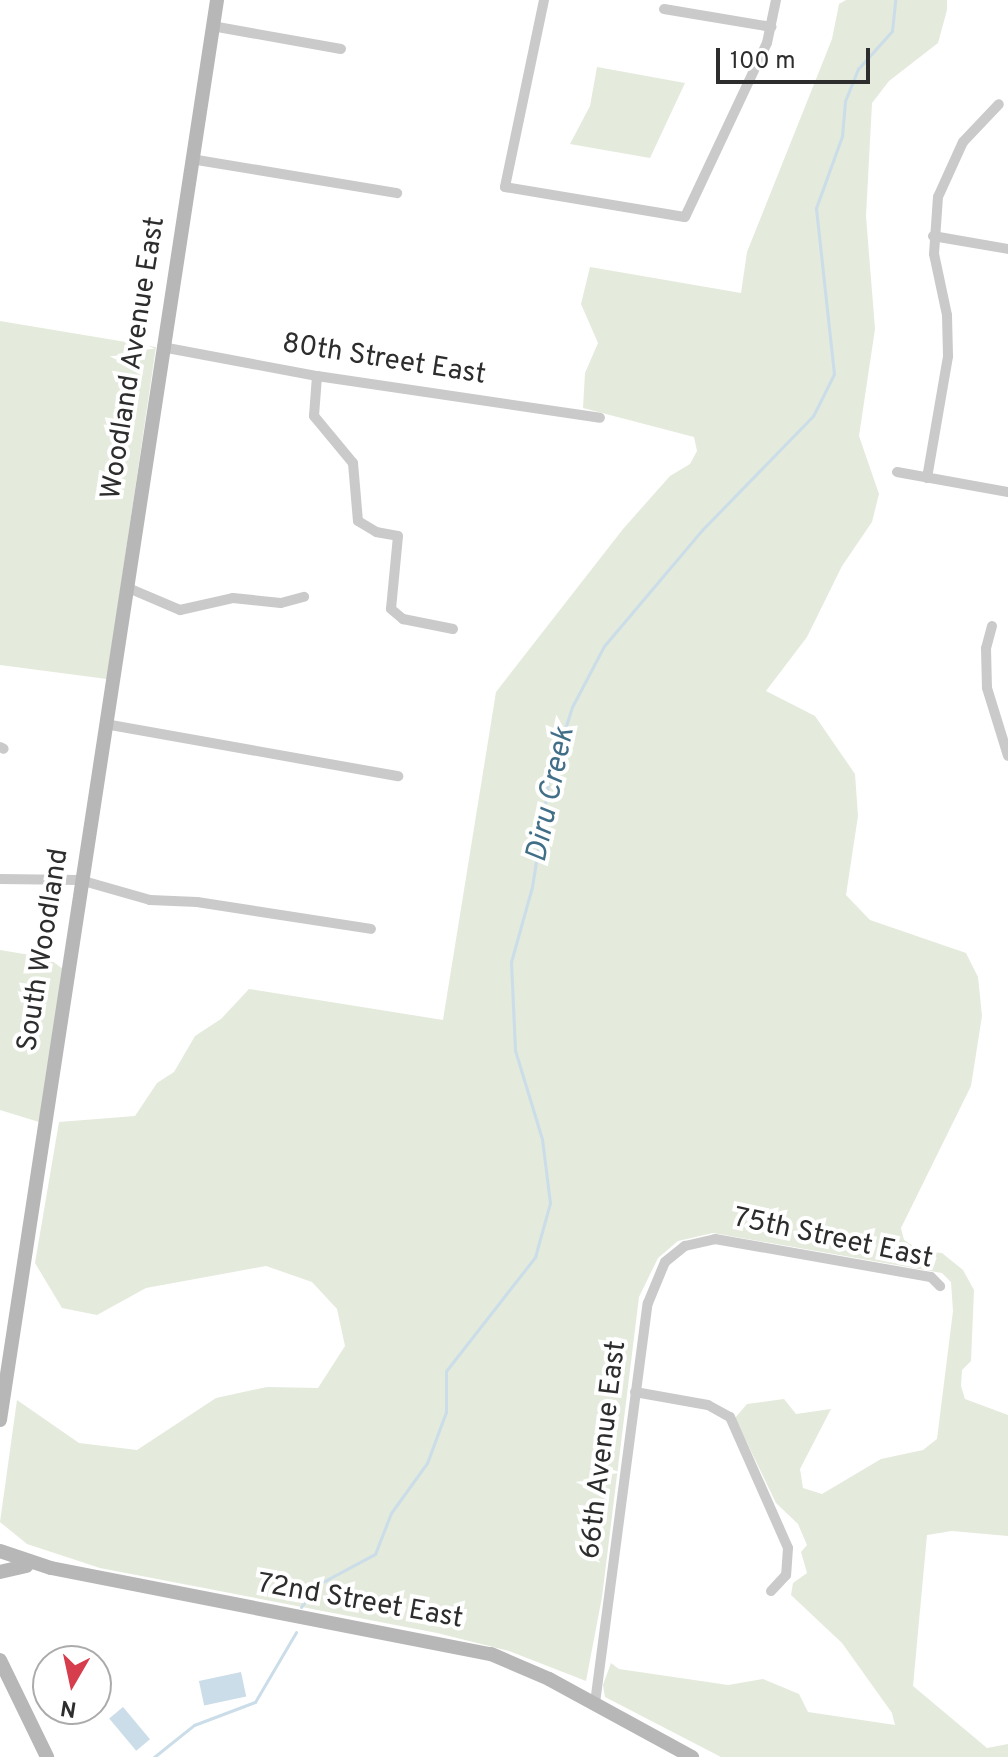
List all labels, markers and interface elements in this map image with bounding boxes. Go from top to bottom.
scale bar [720,32,874,82]
text: 100 m [730,47,796,77]
street label: Woodland Avenue East [95,214,173,502]
street label: 80th Street East [280,327,488,393]
water label: Diru Creek [520,724,584,866]
street label: South Woodland [11,846,77,1054]
street label: 75th Street East [730,1201,936,1277]
street label: 66th Avenue East [574,1338,634,1562]
street label: 72nd Street East [255,1567,465,1637]
north arrow [32,1645,112,1725]
text: N [59,1693,78,1722]

